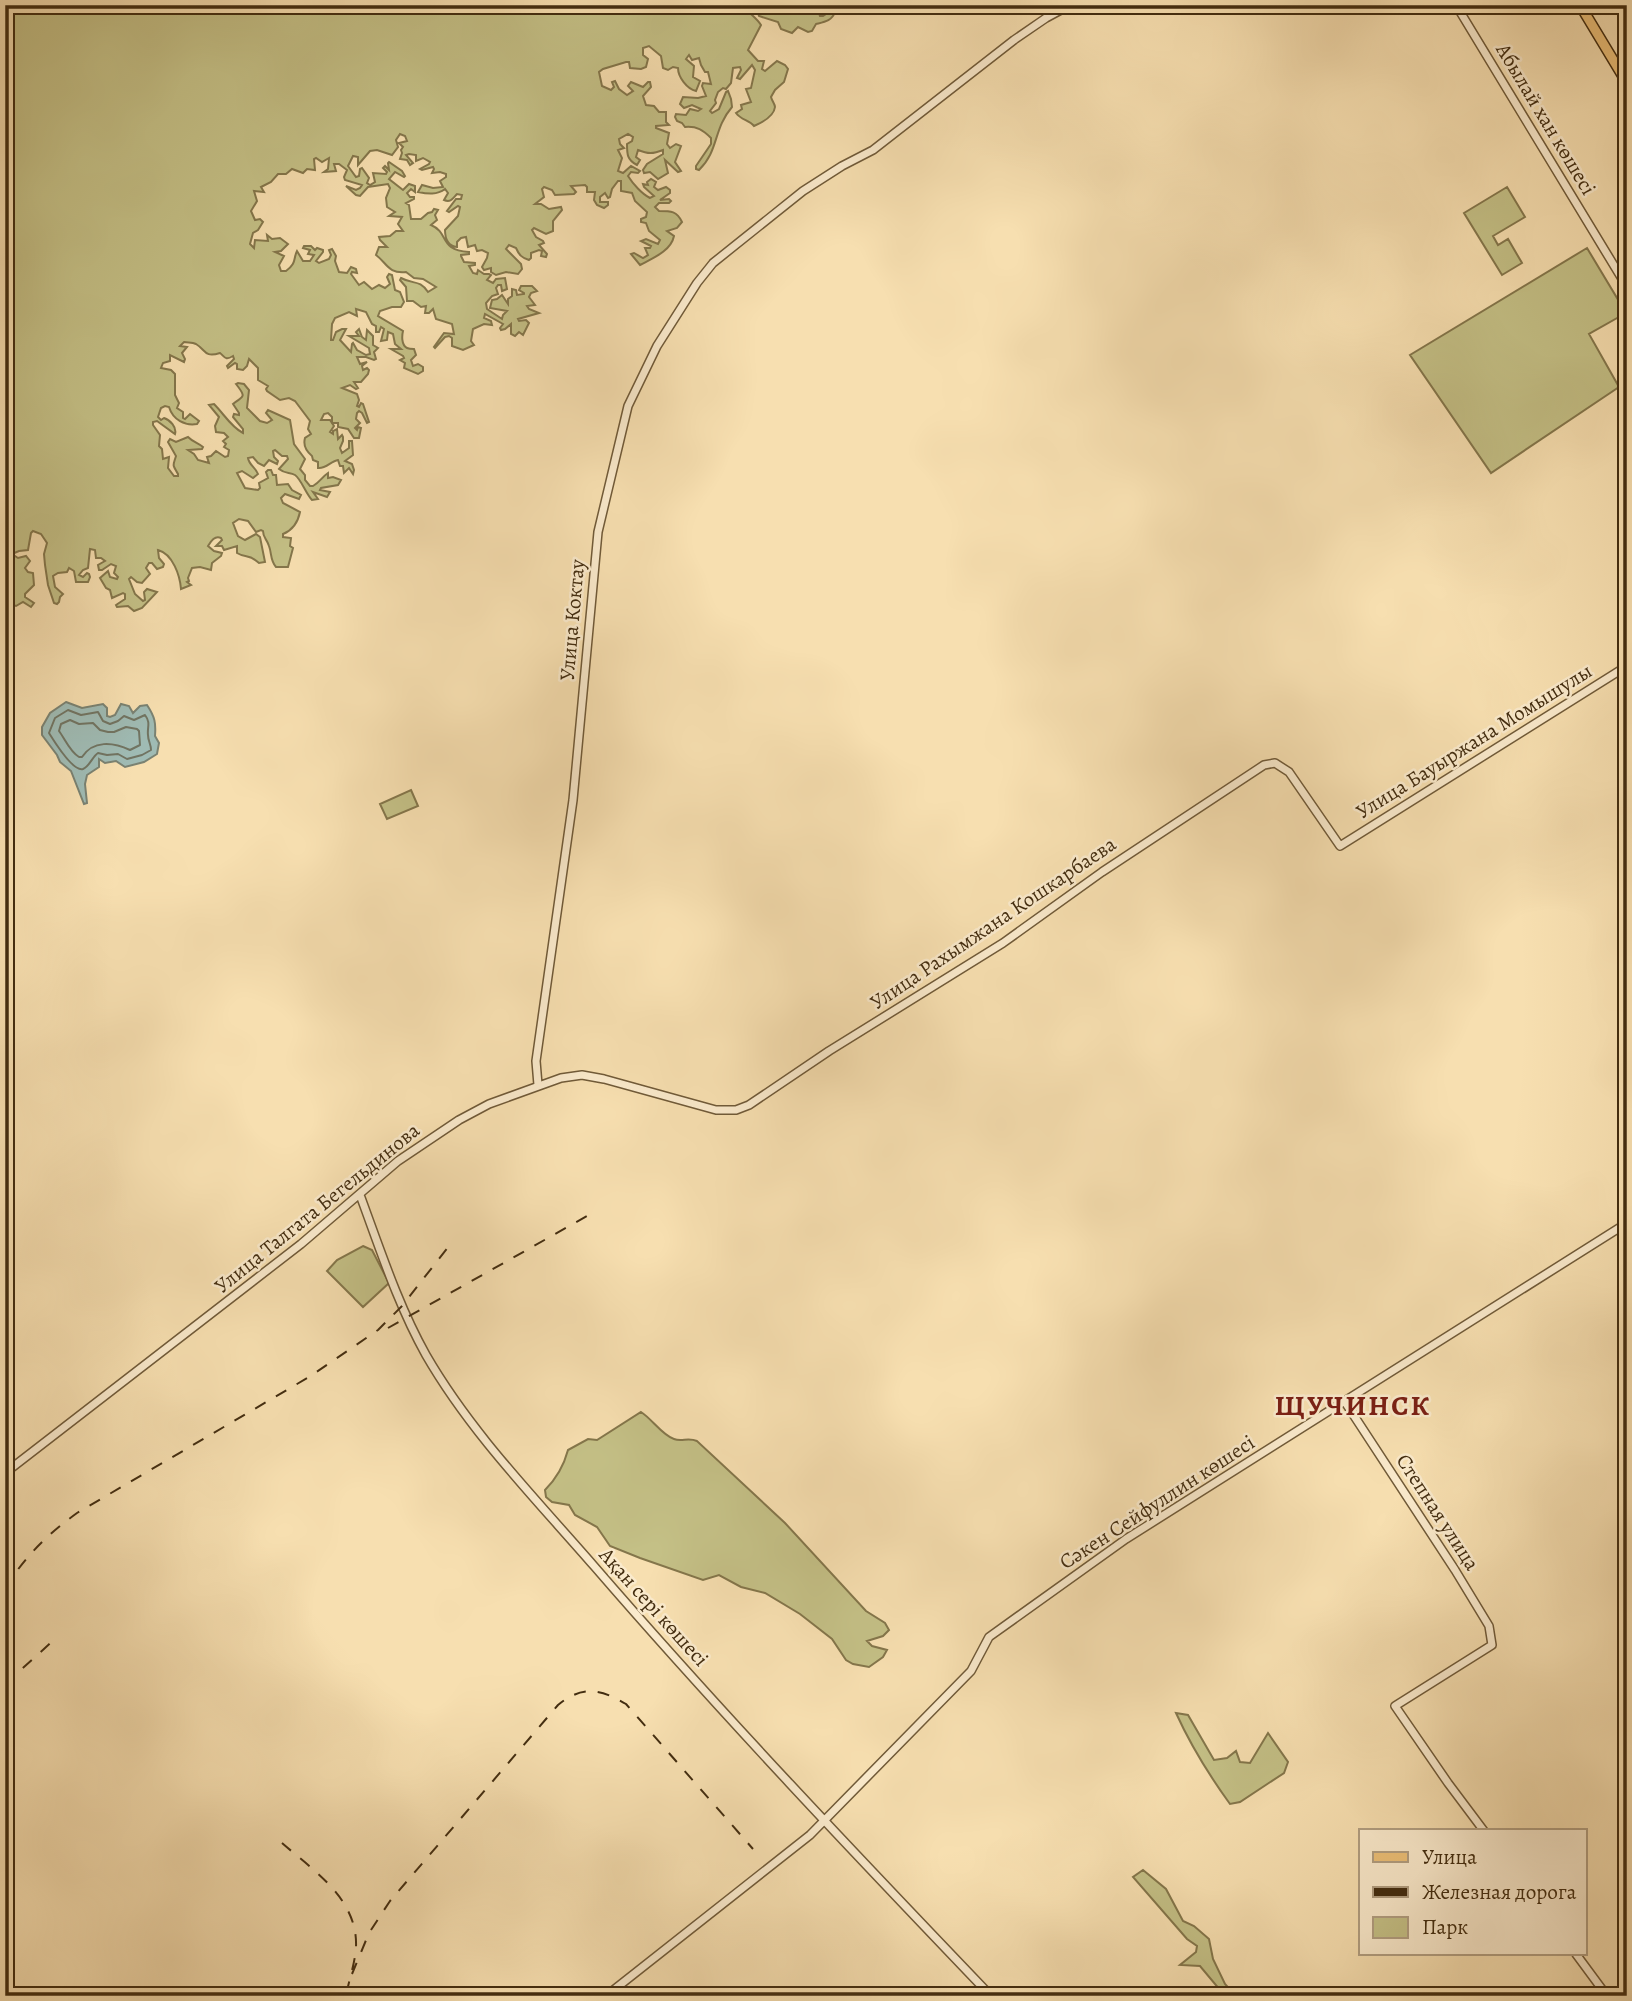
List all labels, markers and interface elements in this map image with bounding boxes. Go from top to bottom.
street label: Абылай хан көшесі [1489,37,1602,200]
street label: Улица Коктау [553,558,591,682]
street label: Улица Бауыржана Момышулы [1351,657,1597,825]
street label: Улица Рахымжана Кошкарбаева [864,830,1122,1016]
street label: Улица Талгата Бегельдинова [209,1116,426,1300]
district label: ЩУЧИНСК [1275,1387,1431,1425]
street label: Сәкен Сейфуллин көшесі [1054,1428,1260,1576]
street label: Степная улица [1390,1448,1486,1576]
street label: Ақан сері көшесі [592,1541,715,1672]
legend [1359,1829,1586,1955]
text: Улица [1422,1843,1477,1871]
text: Железная дорога [1422,1878,1577,1906]
text: Парк [1422,1913,1468,1941]

